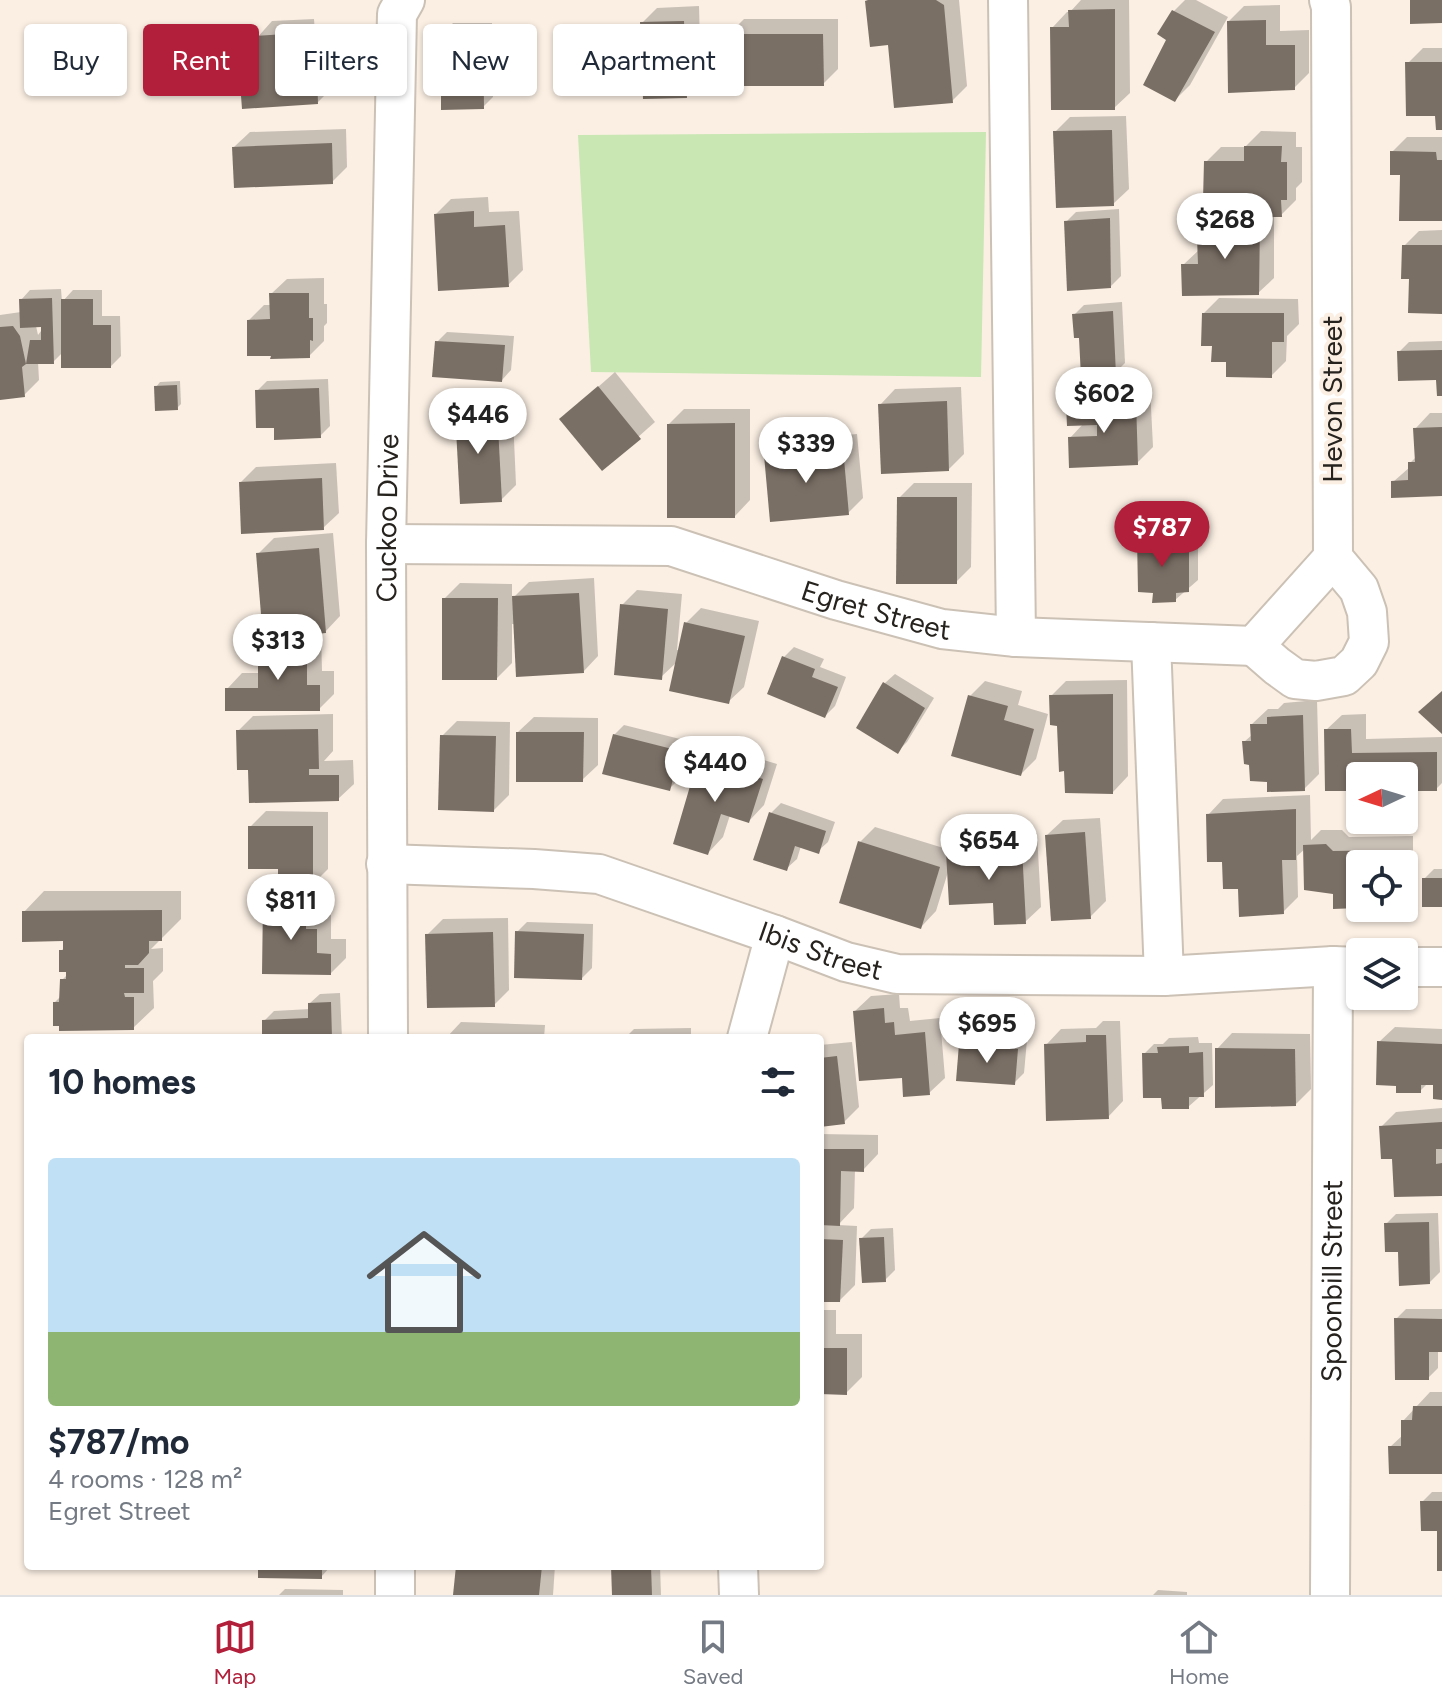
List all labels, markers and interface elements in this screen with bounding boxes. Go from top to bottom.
chip: Buy [24,24,127,96]
chip: Rent [143,24,259,96]
chip: Filters [275,24,407,96]
chip: New [423,24,537,96]
chip: Apartment [553,24,744,96]
pin: $268 [1178,193,1272,261]
text: $268 [1195,203,1255,235]
street label: Hevon Street [1315,315,1349,483]
pin: $602 [1057,367,1151,435]
text: $602 [1073,377,1135,409]
pin: $446 [431,388,525,456]
text: $446 [447,398,509,430]
pin: $339 [759,417,853,485]
text: $339 [777,427,835,459]
street label: Cuckoo Drive [369,433,405,602]
pin: $787 [1115,501,1209,569]
text: $787 [1132,511,1192,543]
street label: Egret Street [797,573,952,647]
pin: $313 [231,614,325,682]
text: $313 [251,624,305,656]
pin: $440 [668,736,762,804]
text: $440 [683,746,747,778]
north arrow [1346,762,1418,834]
map controls [1346,762,1418,1010]
pin: $654 [942,814,1036,882]
text: $654 [958,824,1020,856]
button: locate [1346,850,1418,922]
pin: $811 [244,874,338,942]
text: $811 [265,884,317,916]
street label: Ibis Street [754,914,886,987]
button: layers [1346,938,1418,1010]
pin: $695 [940,997,1034,1065]
text: $695 [957,1007,1017,1039]
icon: filters [756,1060,800,1104]
text: 10 homes [48,1062,196,1103]
street label: Spoonbill Street [1314,1180,1349,1382]
icon: home [352,1210,496,1354]
text: $787/mo [48,1422,190,1463]
text: 4 rooms · 128 m² [48,1463,242,1495]
text: Egret Street [48,1495,191,1527]
tab: Map [213,1615,257,1690]
tab: Saved [683,1615,743,1690]
tab: Home [1169,1615,1229,1690]

